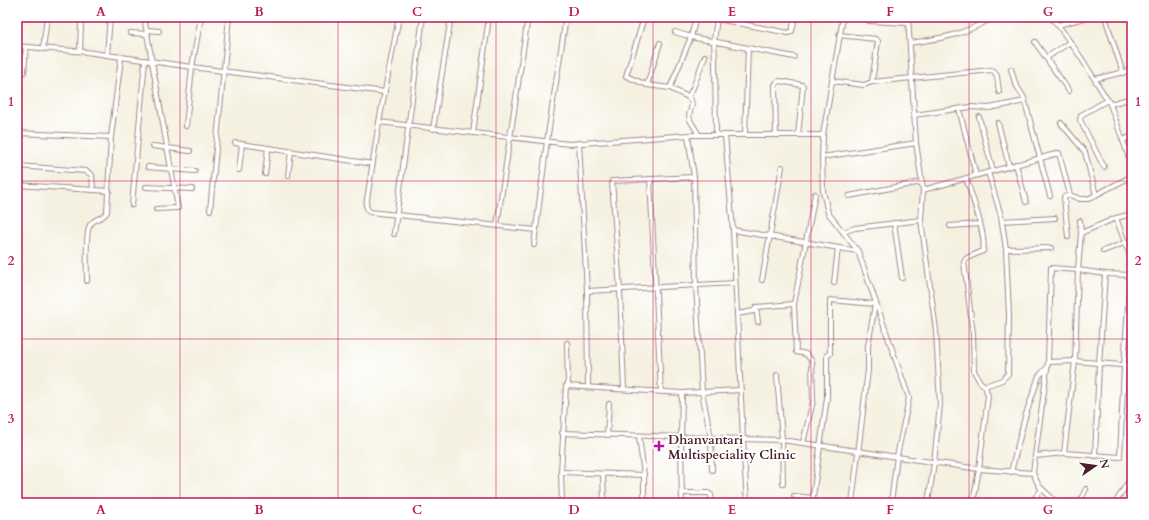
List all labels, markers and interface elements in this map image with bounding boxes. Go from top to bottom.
text: A [96,3,106,21]
text: B [254,3,264,21]
text: C [412,3,422,21]
text: D [568,3,580,21]
text: E [728,3,736,21]
text: F [886,3,894,21]
text: G [1043,3,1054,21]
text: 1 [8,93,14,111]
text: 1 [1135,93,1141,111]
text: 2 [8,252,15,270]
text: 2 [1135,252,1142,270]
text: 3 [8,410,15,428]
text: 3 [1135,410,1142,428]
place label: Dhanvantari Multispeciality Clinic [668,431,796,464]
marker: Dhanvantari Multispeciality Clinic [653,440,665,452]
north arrow [1075,446,1115,486]
text: N [1096,458,1113,471]
text: A [96,501,106,519]
text: B [254,501,264,519]
text: C [412,501,422,519]
text: D [568,501,580,519]
text: E [728,501,736,519]
text: F [886,501,894,519]
text: G [1043,501,1054,519]

